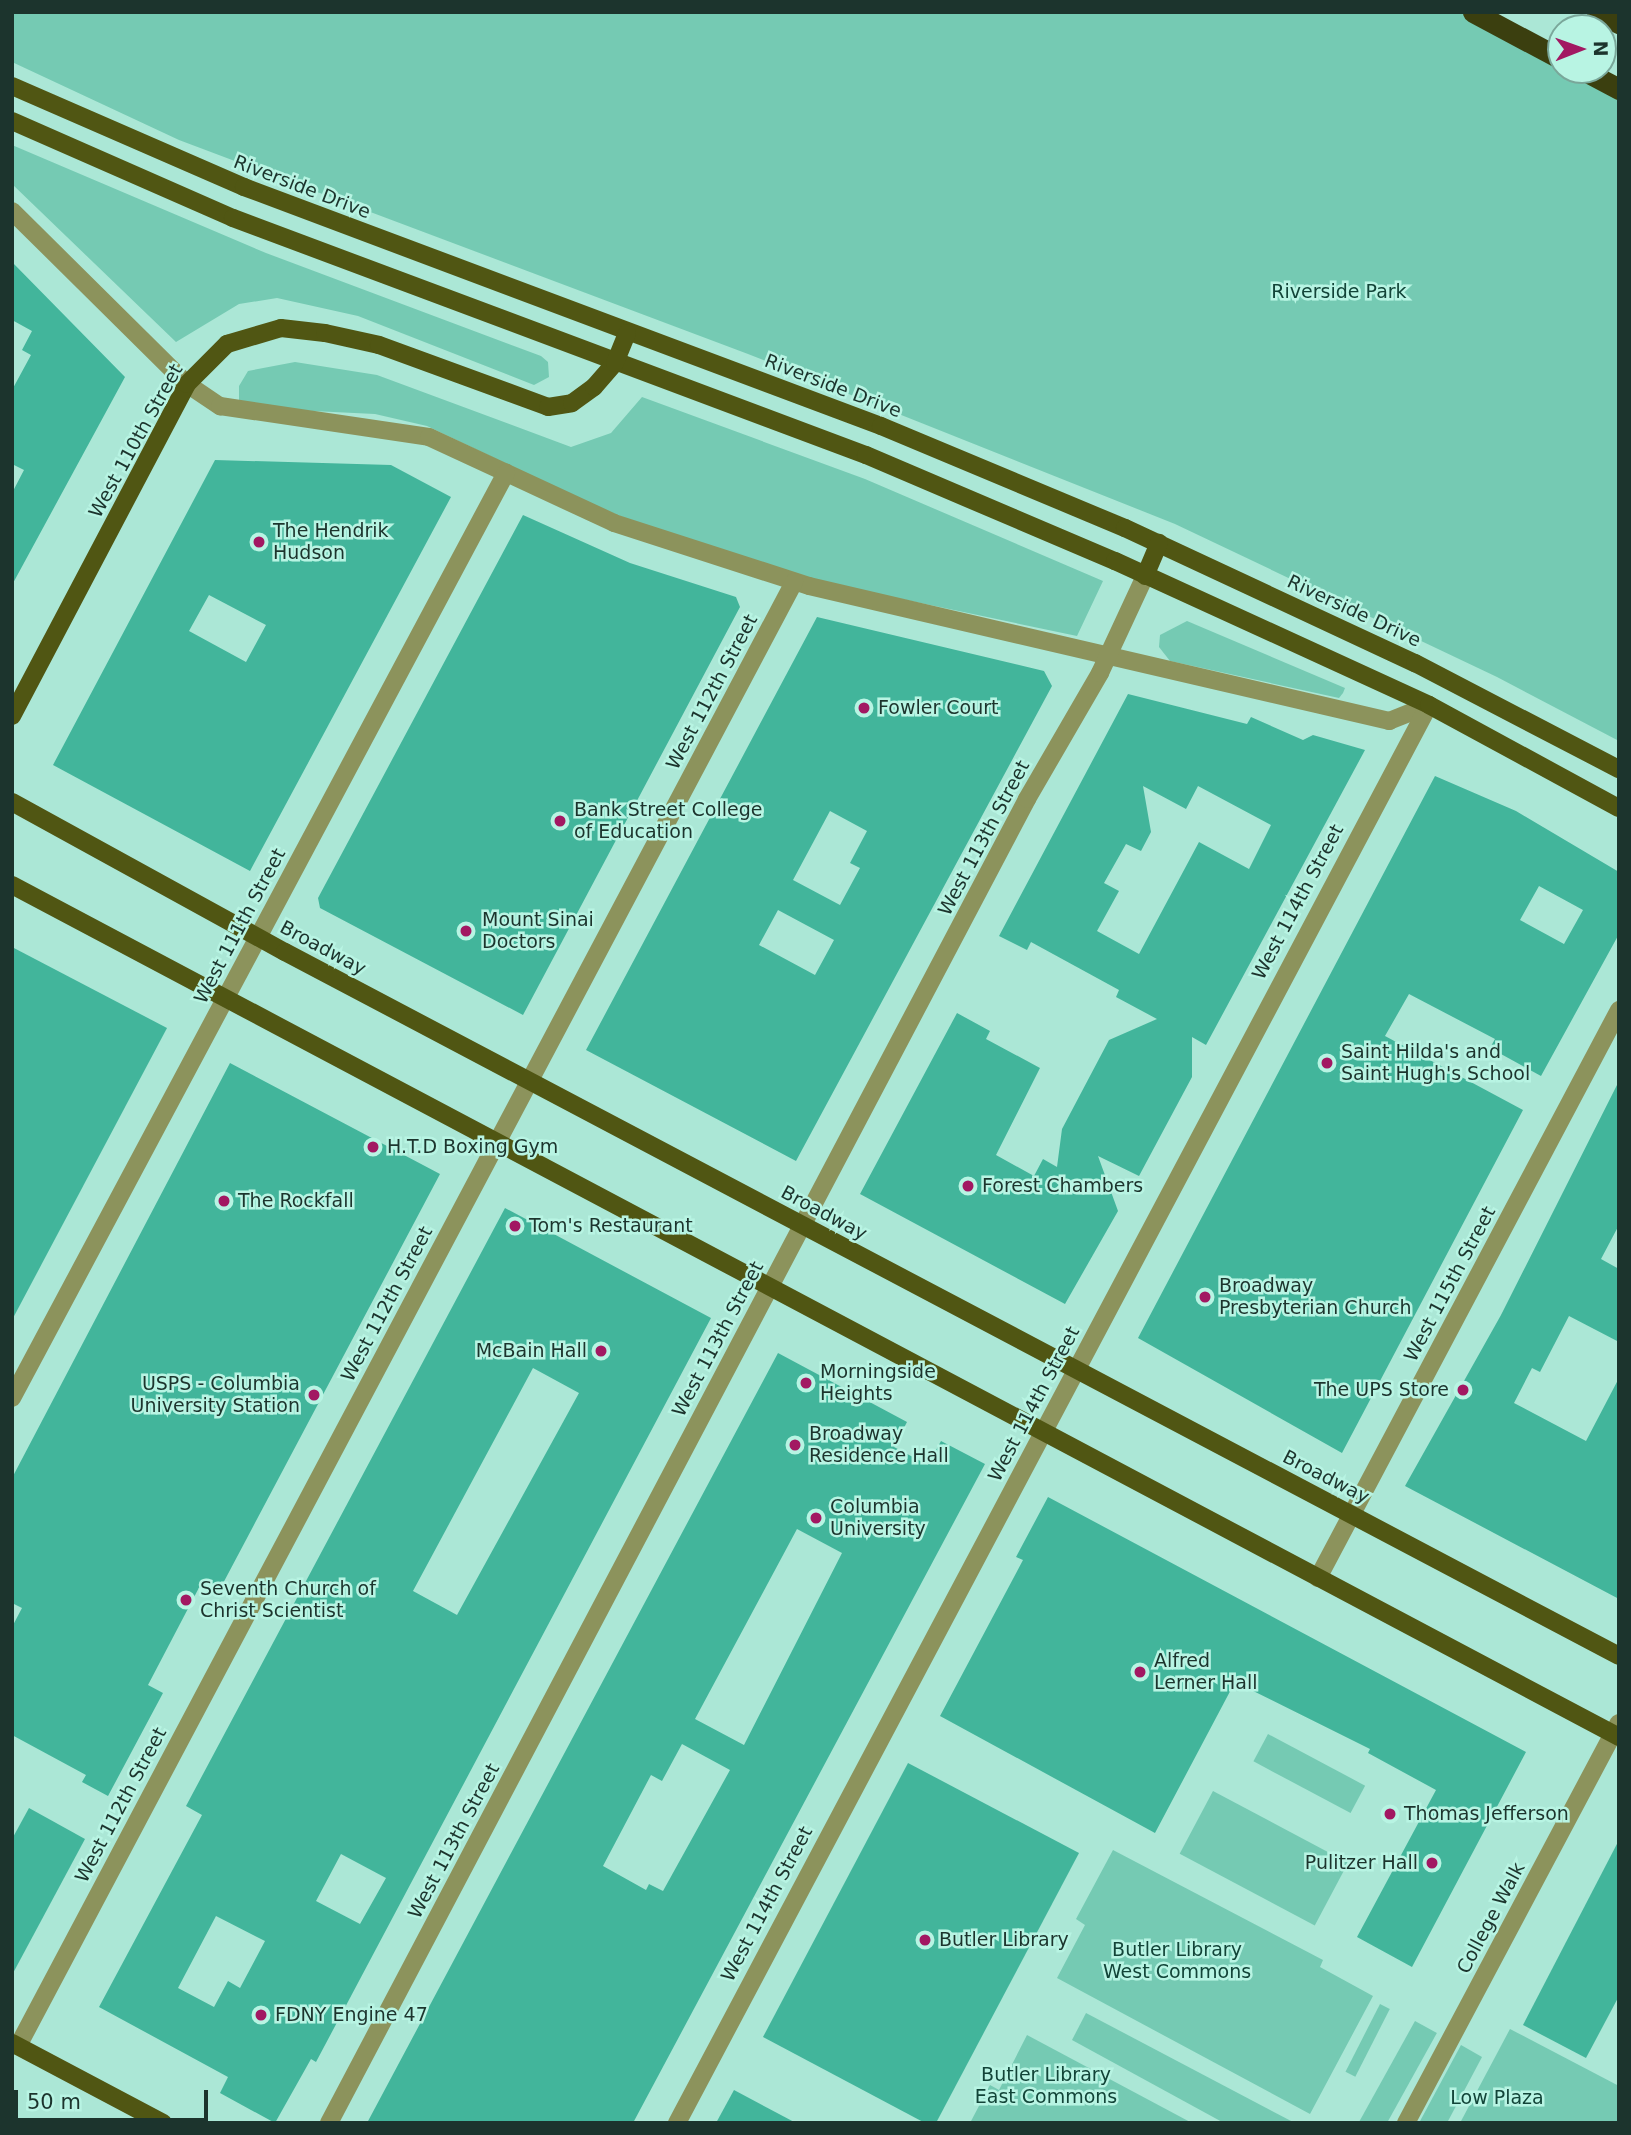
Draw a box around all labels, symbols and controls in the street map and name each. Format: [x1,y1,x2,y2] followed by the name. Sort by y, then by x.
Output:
[1547,14,1617,84] north arrow
[1590,41,1612,57] text: N
[230,150,374,224] street label: Riverside Drive
[1271,281,1407,303] park label: Riverside Park
[761,349,905,423] street label: Riverside Drive
[84,360,188,522] street label: West 110th Street
[273,520,389,564] place label: The Hendrik Hudson
[251,534,267,550] marker: The Hendrik Hudson
[1284,570,1424,652] street label: Riverside Drive
[661,611,763,773] street label: West 112th Street
[878,697,998,719] place label: Fowler Court
[856,700,872,716] marker: Fowler Court
[933,757,1035,919] street label: West 113th Street
[574,799,762,843] place label: Bank Street College of Education
[552,813,568,829] marker: Bank Street College of Education
[1247,821,1349,983] street label: West 114th Street
[189,845,291,1007] street label: West 111th Street
[482,909,594,953] place label: Mount Sinai Doctors
[276,916,370,980] street label: Broadway
[456,921,476,941] marker: Mount Sinai Doctors
[1341,1041,1530,1085] place label: Saint Hilda's and Saint Hugh's School
[1319,1055,1335,1071] marker: Saint Hilda's and Saint Hugh's School
[387,1136,558,1158] place label: H.T.D Boxing Gym
[365,1139,381,1155] marker: H.T.D Boxing Gym
[982,1175,1143,1197] place label: Forest Chambers
[960,1178,976,1194] marker: Forest Chambers
[777,1181,871,1245] street label: Broadway
[238,1190,354,1212] place label: The Rockfall
[216,1193,232,1209] marker: The Rockfall
[1399,1203,1501,1365] street label: West 115th Street
[529,1215,693,1237] place label: Tom's Restaurant
[507,1218,523,1234] marker: Tom's Restaurant
[336,1223,438,1385] street label: West 112th Street
[667,1258,769,1420] street label: West 113th Street
[1219,1275,1412,1319] place label: Broadway Presbyterian Church
[1197,1289,1213,1305] marker: Broadway Presbyterian Church
[983,1323,1085,1485] street label: West 114th Street
[476,1340,587,1362] place label: McBain Hall
[593,1343,609,1359] marker: McBain Hall
[820,1361,936,1405] place label: Morningside Heights
[131,1373,300,1417] place label: USPS - Columbia University Station
[798,1375,814,1391] marker: Morningside Heights
[1314,1379,1449,1401] place label: The UPS Store
[1455,1382,1471,1398] marker: The UPS Store
[306,1387,322,1403] marker: USPS - Columbia University Station
[809,1423,949,1467] place label: Broadway Residence Hall
[787,1437,803,1453] marker: Broadway Residence Hall
[1279,1445,1373,1509] street label: Broadway
[830,1496,926,1540] place label: Columbia University
[808,1510,824,1526] marker: Columbia University
[200,1578,376,1622] place label: Seventh Church of Christ Scientist
[178,1592,194,1608] marker: Seventh Church of Christ Scientist
[1154,1650,1257,1694] place label: Alfred Lerner Hall
[1132,1664,1148,1680] marker: Alfred Lerner Hall
[70,1724,172,1886] street label: West 112th Street
[403,1760,505,1922] street label: West 113th Street
[1404,1803,1569,1825] place label: Thomas Jefferson
[1382,1806,1398,1822] marker: Thomas Jefferson
[716,1823,818,1985] street label: West 114th Street
[1305,1852,1418,1874] place label: Pulitzer Hall
[1424,1855,1440,1871] marker: Pulitzer Hall
[1452,1859,1530,1977] street label: College Walk
[939,1929,1069,1951] place label: Butler Library
[917,1932,933,1948] marker: Butler Library
[1103,1939,1251,1983] park label: Butler Library West Commons
[275,2004,428,2026] place label: FDNY Engine 47
[253,2007,269,2023] marker: FDNY Engine 47
[975,2064,1117,2108] park label: Butler Library East Commons
[18,2076,212,2120] scale bar
[1450,2087,1544,2109] park label: Low Plaza
[27,2090,81,2114] text: 50 m

